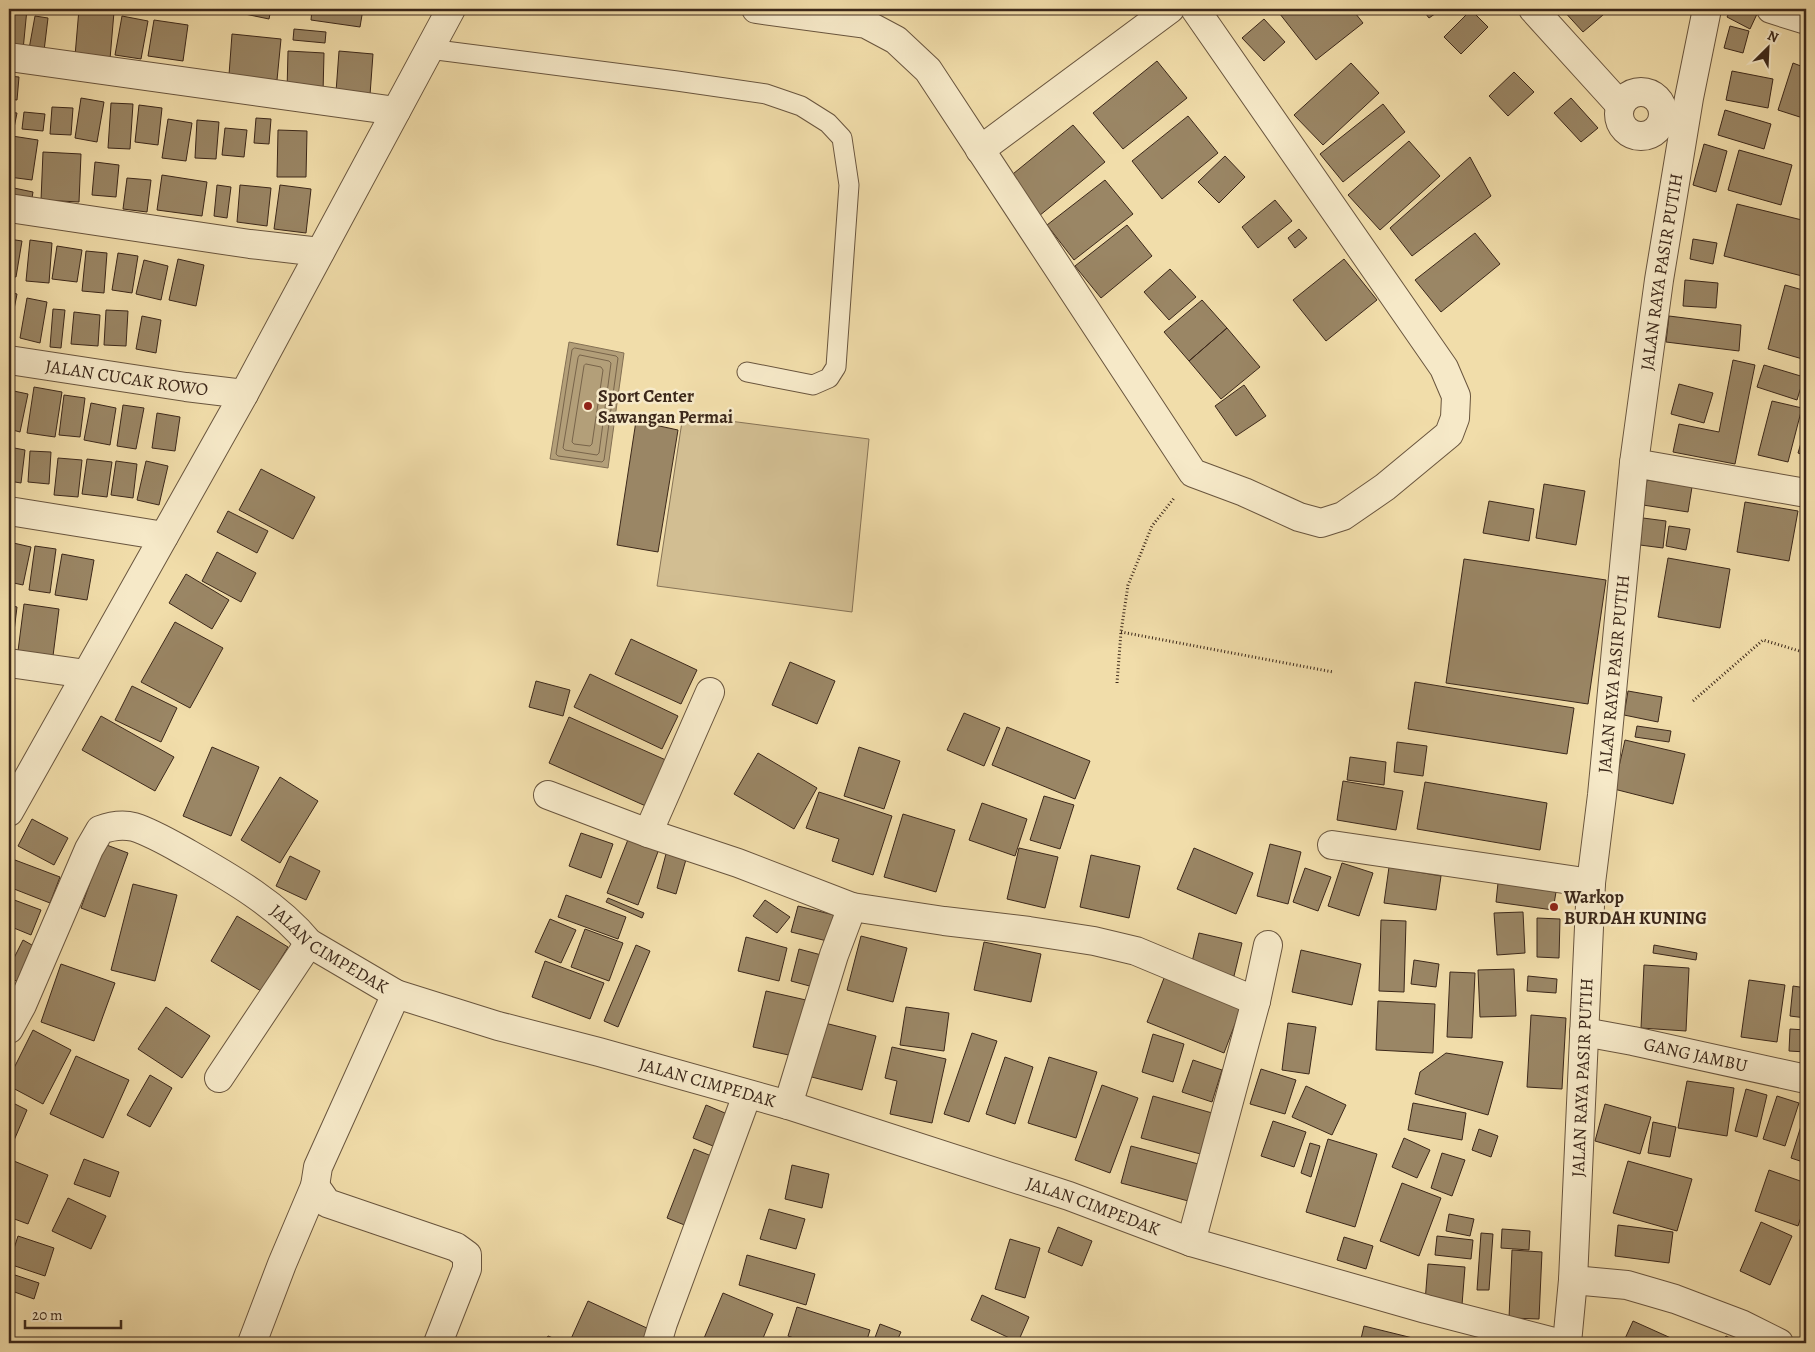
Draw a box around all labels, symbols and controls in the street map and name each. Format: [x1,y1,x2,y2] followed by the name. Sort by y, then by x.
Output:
[1742,22,1792,72] north arrow
[1765,26,1782,47] text: N
[1635,171,1688,372] street label: JALAN RAYA PASIR PUTIH
[43,354,210,402] street label: JALAN CUCAK ROWO
[598,384,733,429] place label: Sport Center Sawangan Permai
[582,400,594,412] marker: Sport Center Sawangan Permai
[1592,574,1635,774] street label: JALAN RAYA PASIR PUTIH
[1563,885,1707,930] place label: Warkop BURDAH KUNING
[265,898,393,999] street label: JALAN CIMPEDAK
[1548,901,1560,913] marker: Warkop BURDAH KUNING
[1566,977,1599,1178] street label: JALAN RAYA PASIR PUTIH
[1642,1032,1750,1078] street label: GANG JAMBU
[636,1052,779,1113] street label: JALAN CIMPEDAK
[1023,1171,1164,1241] street label: JALAN CIMPEDAK
[25,1297,121,1329] scale bar
[32,1305,63,1325] text: 20 m

